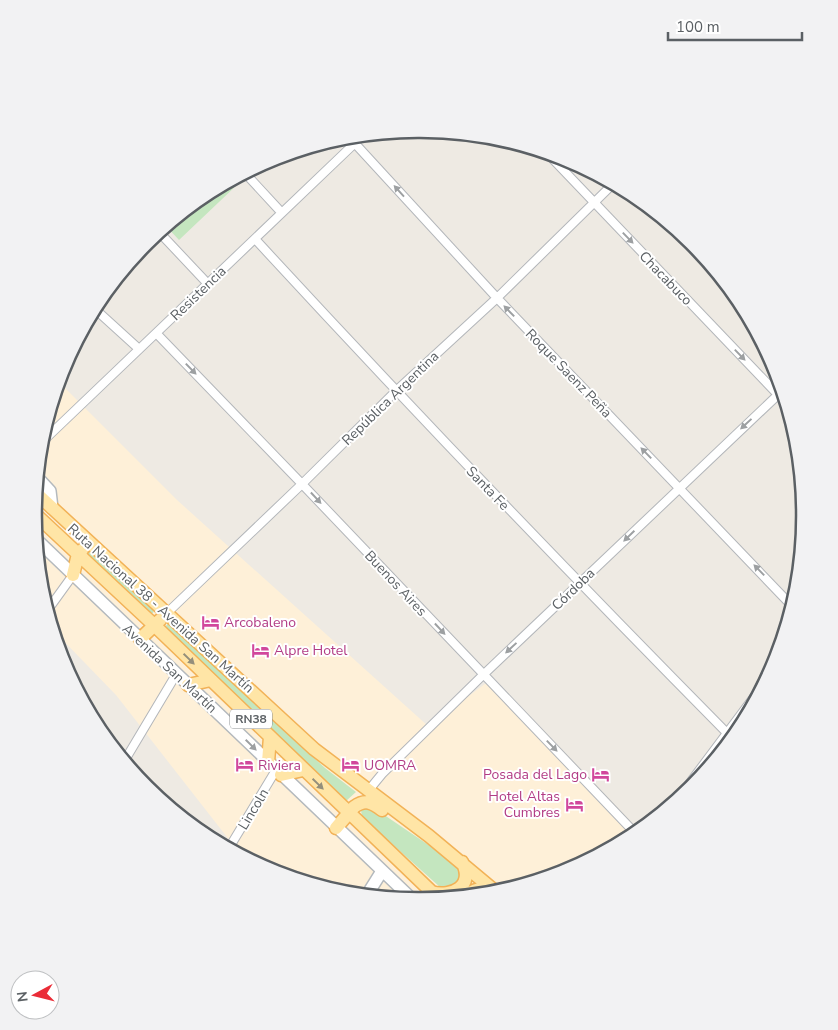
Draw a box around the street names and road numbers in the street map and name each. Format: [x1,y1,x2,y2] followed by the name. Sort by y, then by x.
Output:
[635,247,697,310] street label: Chacabuco
[166,262,230,325] street label: Resistencia
[521,325,616,422] street label: Roque Saenz Peña
[338,347,443,450] street label: República Argentina
[462,462,513,515] street label: Santa Fe
[64,520,258,696] street label: Ruta Nacional 38 - Avenida San Martín
[360,546,431,621] street label: Buenos Aires
[548,564,599,615] street label: Córdoba
[119,620,221,716] street label: Avenida San Martín
[230,710,272,729] road number: RN38
[234,785,273,833] street label: Lincoln

